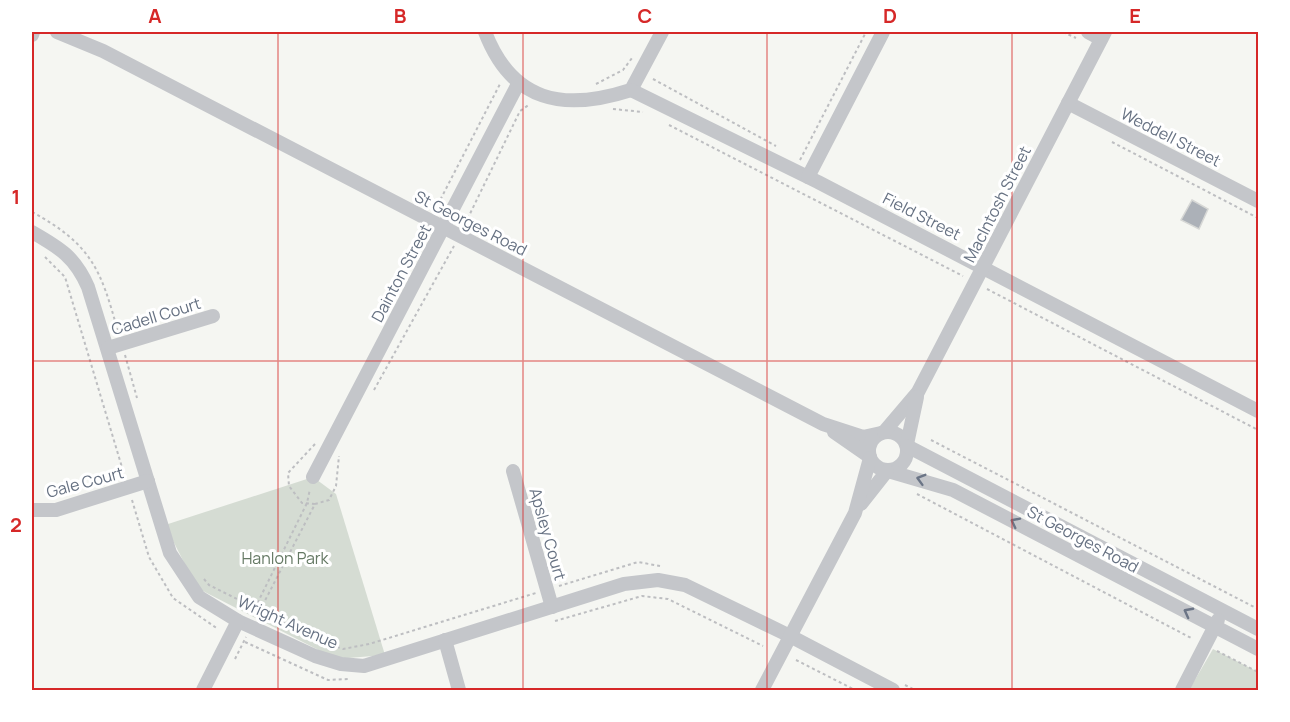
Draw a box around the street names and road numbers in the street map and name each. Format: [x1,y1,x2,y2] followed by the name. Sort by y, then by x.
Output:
[1117,102,1225,172] street label: Weddell Street
[958,142,1036,266] street label: MacIntosh Street
[411,185,531,261] street label: St Georges Road
[879,187,965,245] street label: Field Street
[366,220,436,326] street label: Dainton Street
[109,292,203,340] street label: Cadell Court
[44,461,126,503] street label: Gale Court
[524,485,572,583] street label: Apsley Court
[1023,500,1143,578] street label: St Georges Road
[234,590,342,654] street label: Wright Avenue

